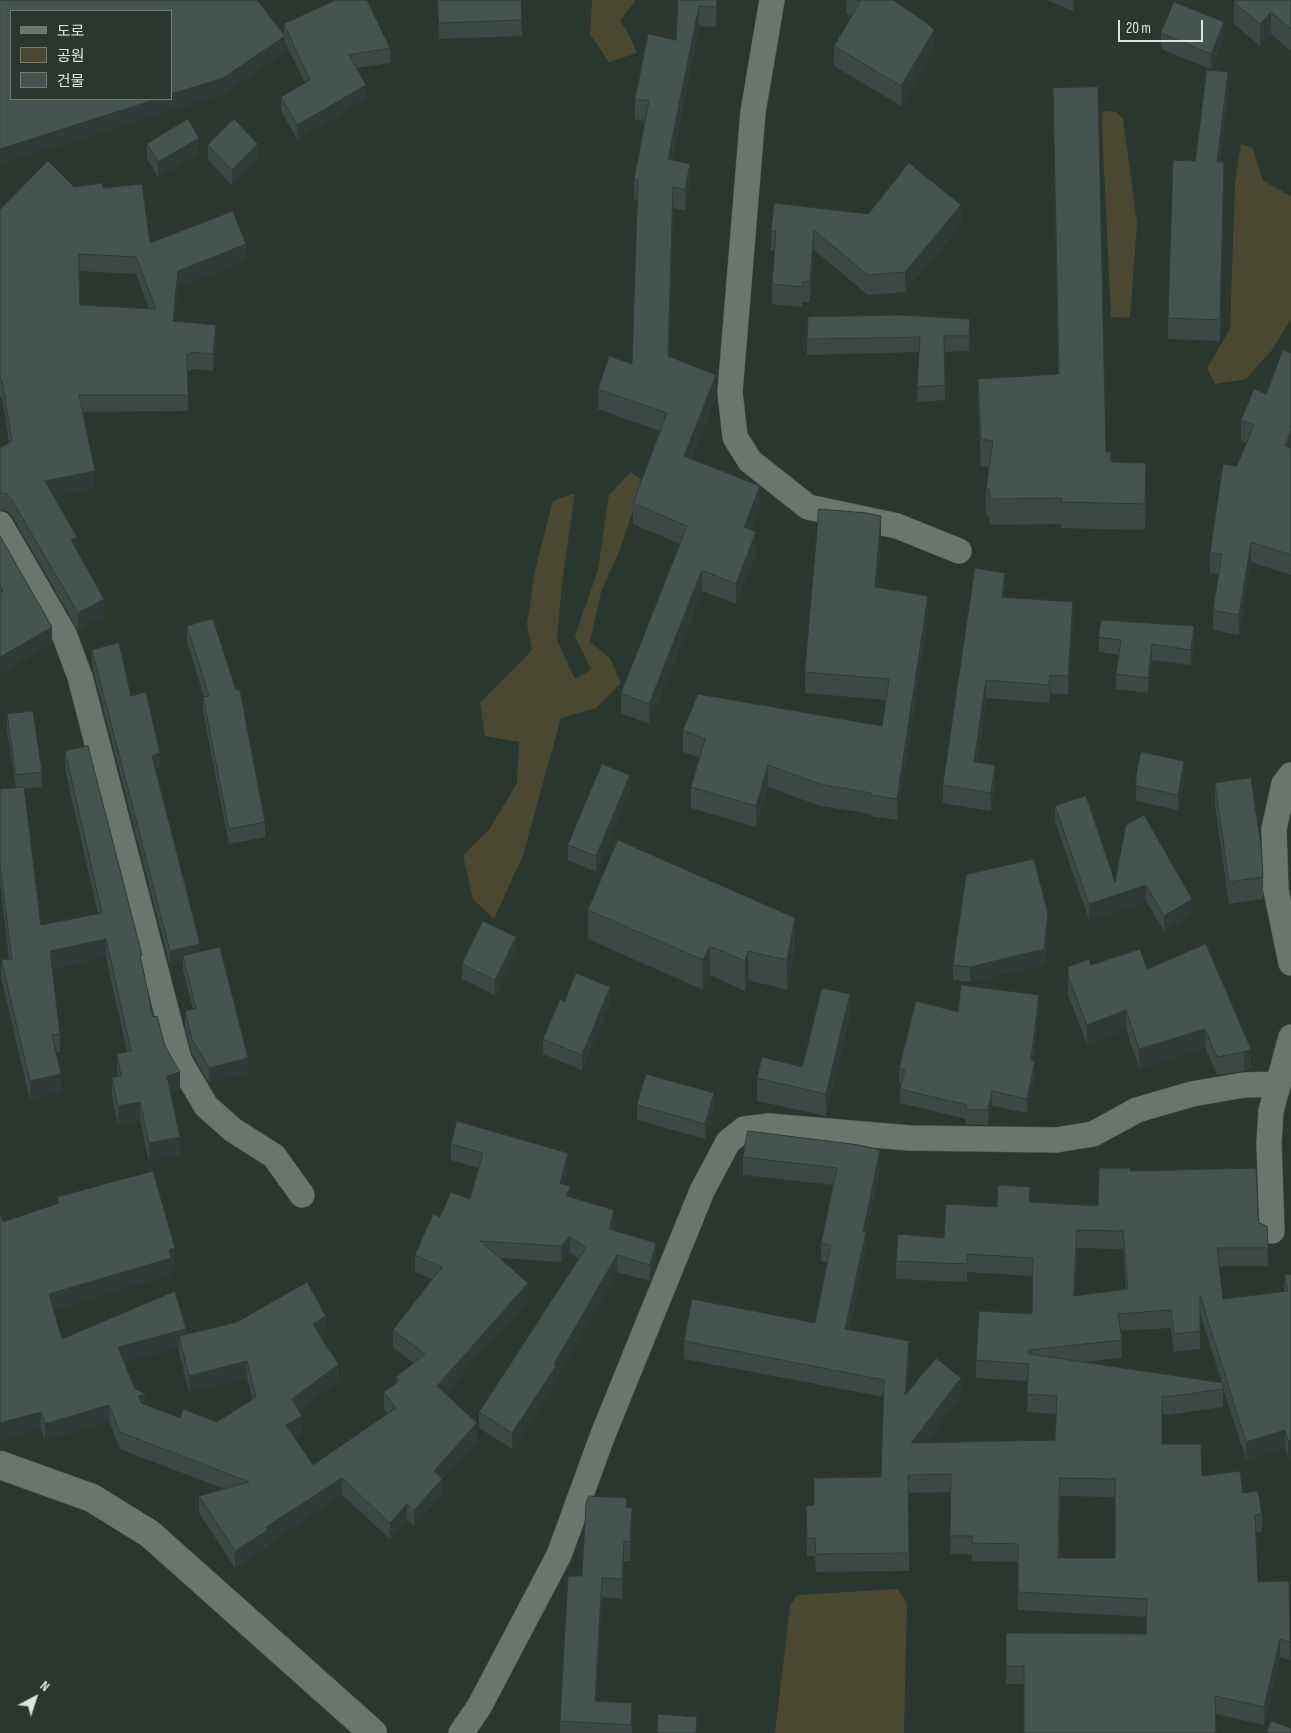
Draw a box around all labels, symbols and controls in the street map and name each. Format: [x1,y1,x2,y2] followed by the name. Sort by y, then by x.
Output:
[10,10,172,100] legend
[1121,10,1206,42] scale bar
[1126,19,1151,38] text: 20 m
[57,22,85,41] text: 도로
[57,47,85,66] text: 공원
[57,72,85,91] text: 건물
[10,1673,60,1723] north arrow
[37,1677,53,1695] text: N

